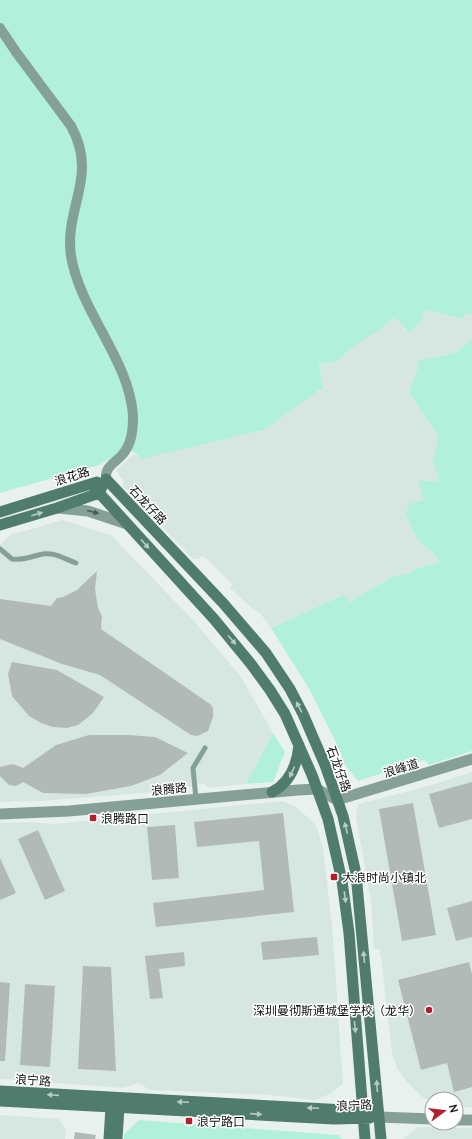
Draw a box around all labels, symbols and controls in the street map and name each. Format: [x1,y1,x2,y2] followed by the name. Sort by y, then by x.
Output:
[52,462,92,490] street label: 浪花路
[125,482,171,528] street label: 石龙仔路
[87,509,99,515] one-way arrow
[32,511,44,517] one-way arrow
[141,539,150,549] one-way arrow
[228,635,237,646] one-way arrow
[296,701,303,713] one-way arrow
[323,744,355,794] street label: 石龙仔路
[381,755,421,781] street label: 浪峰道
[289,767,295,778] one-way arrow
[150,779,188,799] street label: 浪腾路
[101,810,149,827] place label: 浪腾路口
[88,813,98,823] marker: 浪腾路口
[343,822,349,834] one-way arrow
[342,869,426,886] place label: 大浪时尚小镇北
[329,872,339,882] marker: 大浪时尚小镇北
[341,891,348,903] one-way arrow
[361,951,368,963] one-way arrow
[253,1002,421,1019] place label: 深圳曼彻斯通城堡学校（龙华）
[424,1005,434,1015] marker: 深圳曼彻斯通城堡学校（龙华）
[352,1021,358,1033] one-way arrow
[14,1070,52,1090] street label: 浪宁路
[373,1080,380,1092] one-way arrow
[47,1091,59,1098] one-way arrow
[424,1091,464,1131] north arrow
[336,1096,372,1114] street label: 浪宁路
[177,1098,189,1105] one-way arrow
[446,1103,462,1114] text: N
[307,1105,319,1112] one-way arrow
[250,1110,262,1117] one-way arrow
[197,1113,245,1130] place label: 浪宁路口
[184,1116,194,1126] marker: 浪宁路口

